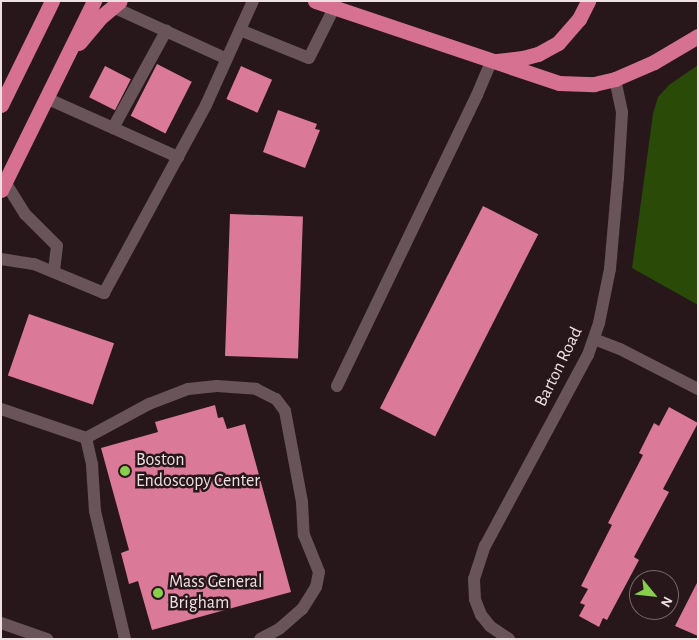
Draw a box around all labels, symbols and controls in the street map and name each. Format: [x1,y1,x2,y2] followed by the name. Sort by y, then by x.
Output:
[530,324,588,410] street label: Barton Road
[136,450,260,492] place label: Boston Endoscopy Center
[118,464,132,478] marker: Boston Endoscopy Center
[629,570,679,620] north arrow
[169,572,262,614] place label: Mass General Brigham
[151,586,165,600] marker: Mass General Brigham
[658,594,675,609] text: N

